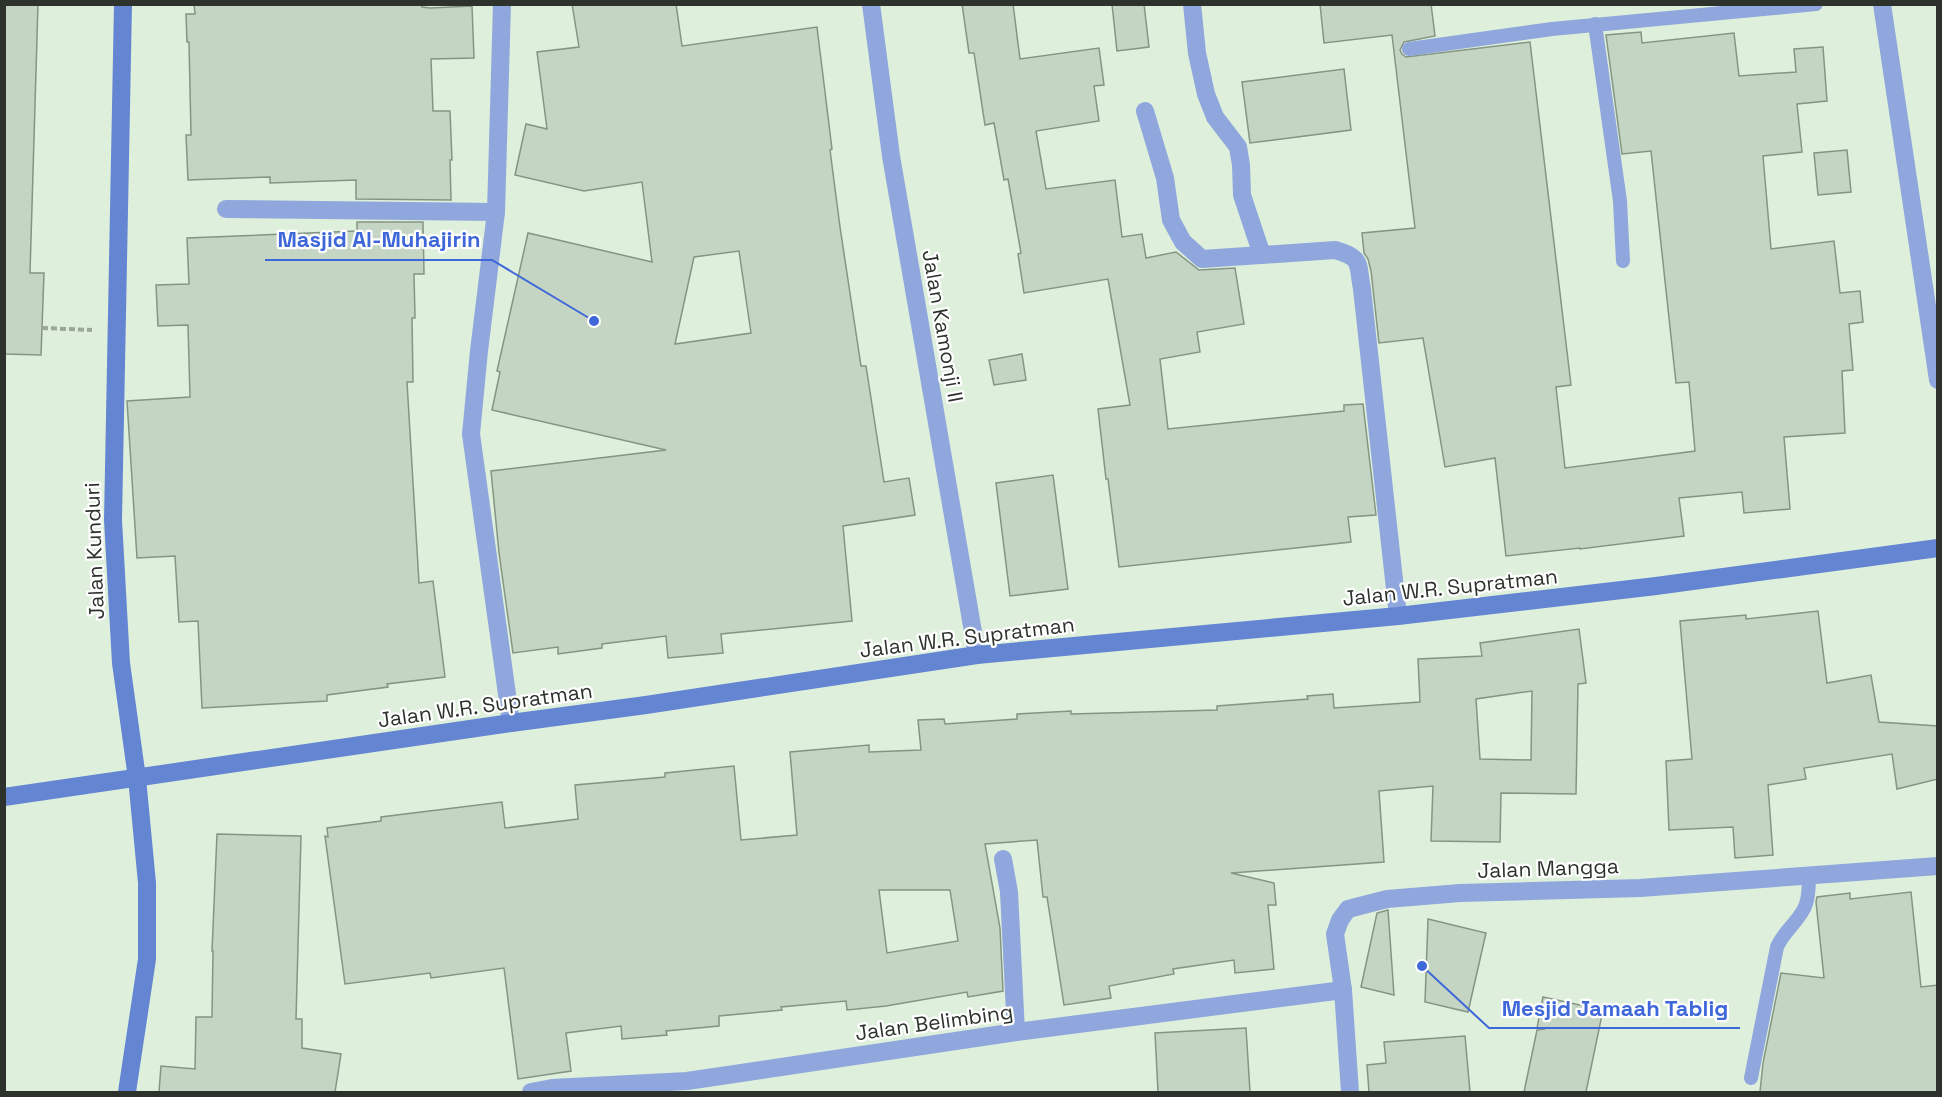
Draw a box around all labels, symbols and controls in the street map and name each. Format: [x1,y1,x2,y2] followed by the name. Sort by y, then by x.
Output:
[265,220,492,260] callout: Masjid Al-Muhajirin
[277,225,481,253] text: Masjid Al-Muhajirin
[916,248,970,404] street label: Jalan Kamonji II
[78,482,110,620] street label: Jalan Kunduri
[1341,562,1559,612] street label: Jalan W.R. Supratman
[858,610,1076,664] street label: Jalan W.R. Supratman
[376,677,594,733] street label: Jalan W.R. Supratman
[1477,852,1619,884] street label: Jalan Mangga
[1489,988,1740,1028] callout: Mesjid Jamaah Tablig
[1502,994,1728,1022] text: Mesjid Jamaah Tablig
[853,998,1015,1046] street label: Jalan Belimbing

